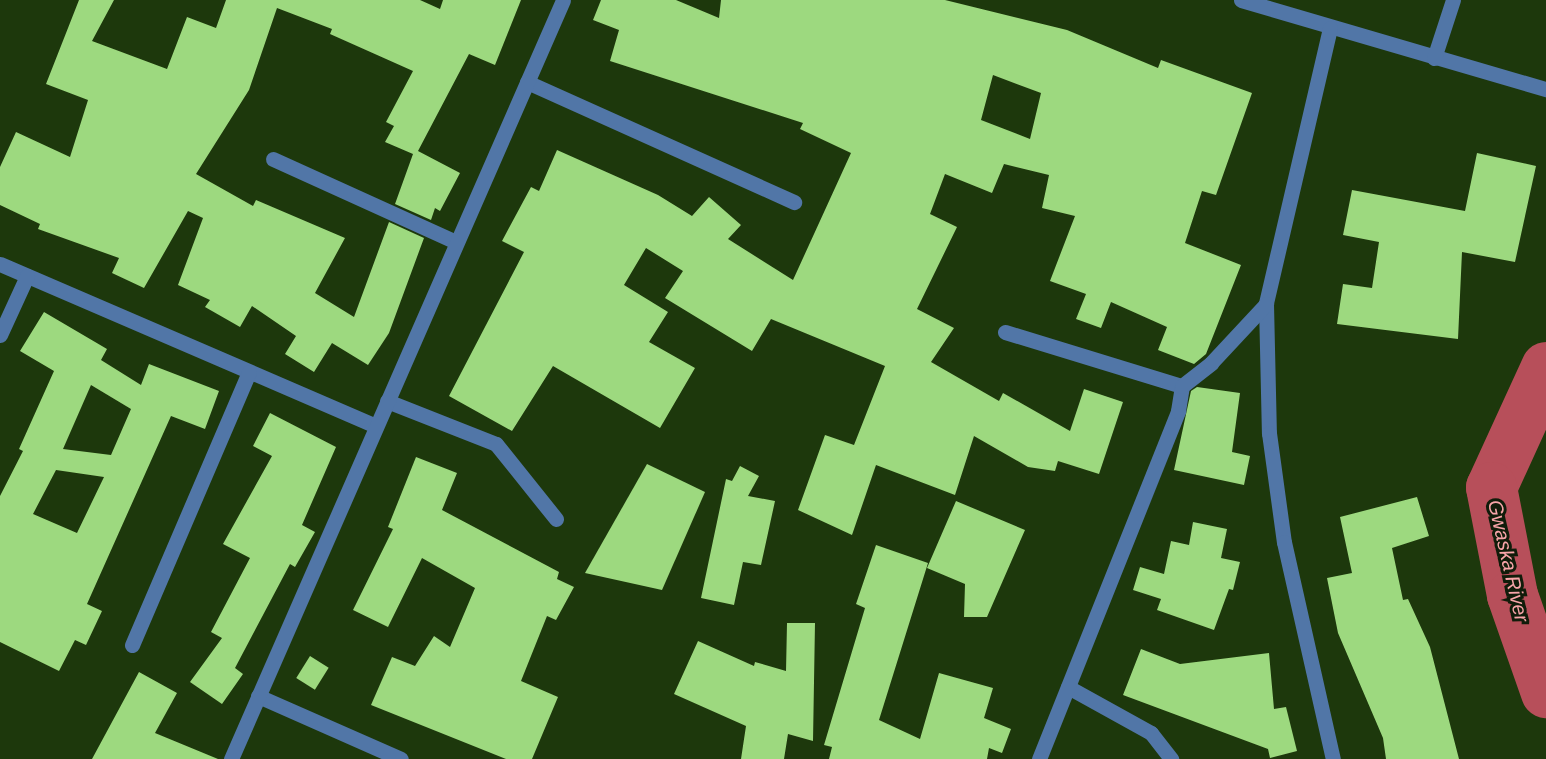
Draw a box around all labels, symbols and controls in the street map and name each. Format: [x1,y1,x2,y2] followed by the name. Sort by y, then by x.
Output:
[1482,498,1534,624] water label: Gwaska River

